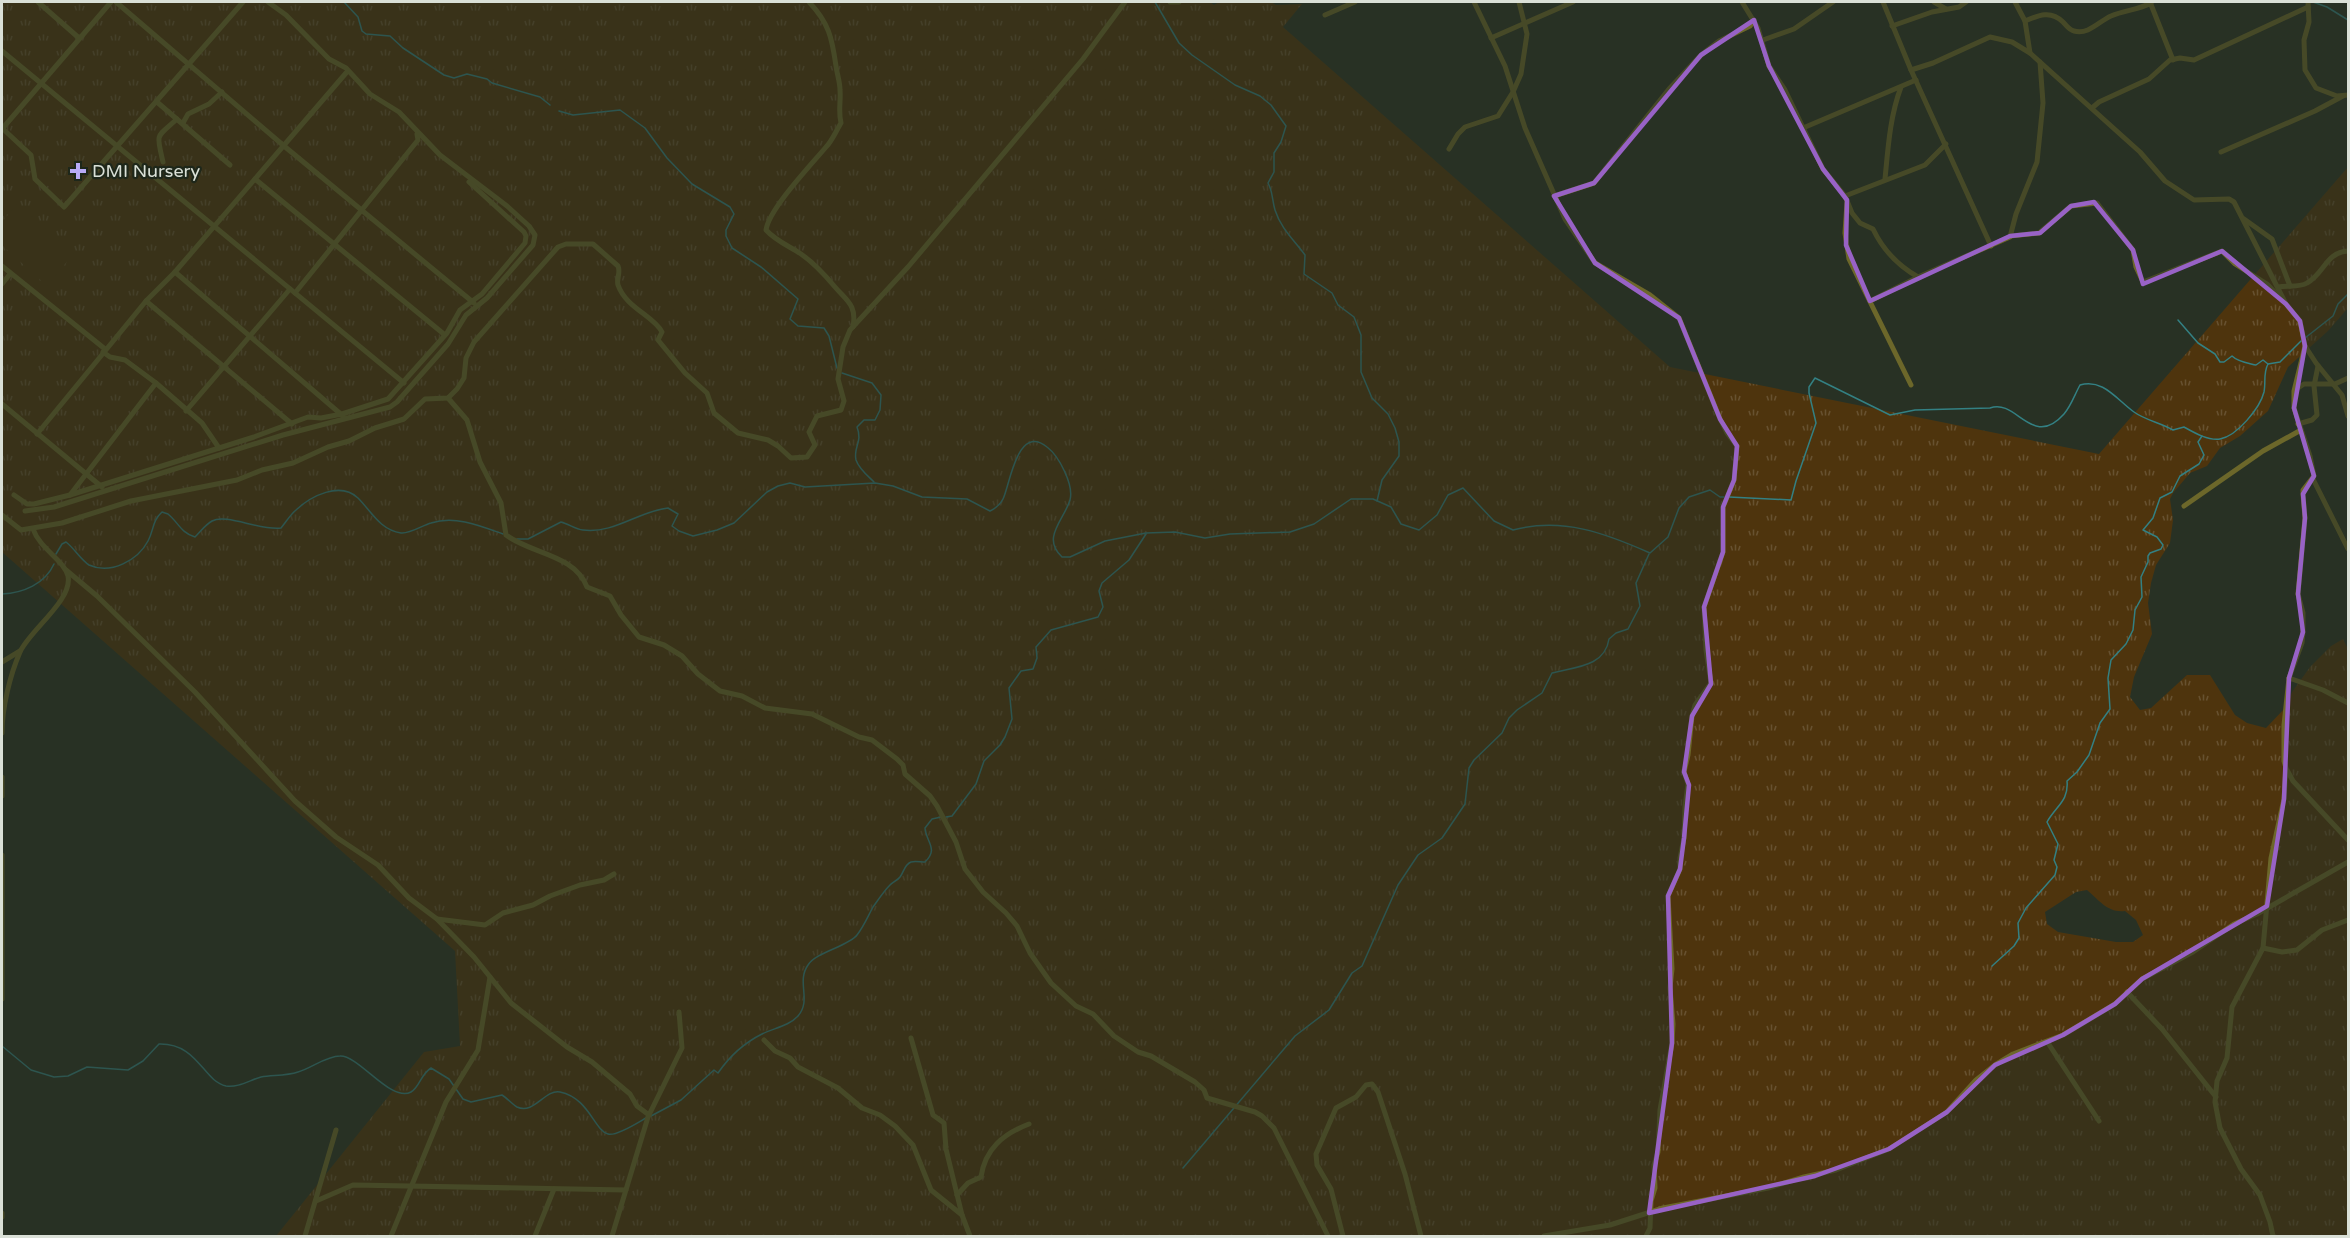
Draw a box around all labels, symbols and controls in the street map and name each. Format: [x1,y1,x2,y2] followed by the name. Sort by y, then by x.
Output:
[92,160,201,182] place label: DMI Nursery
[69,162,87,180] marker: DMI Nursery

